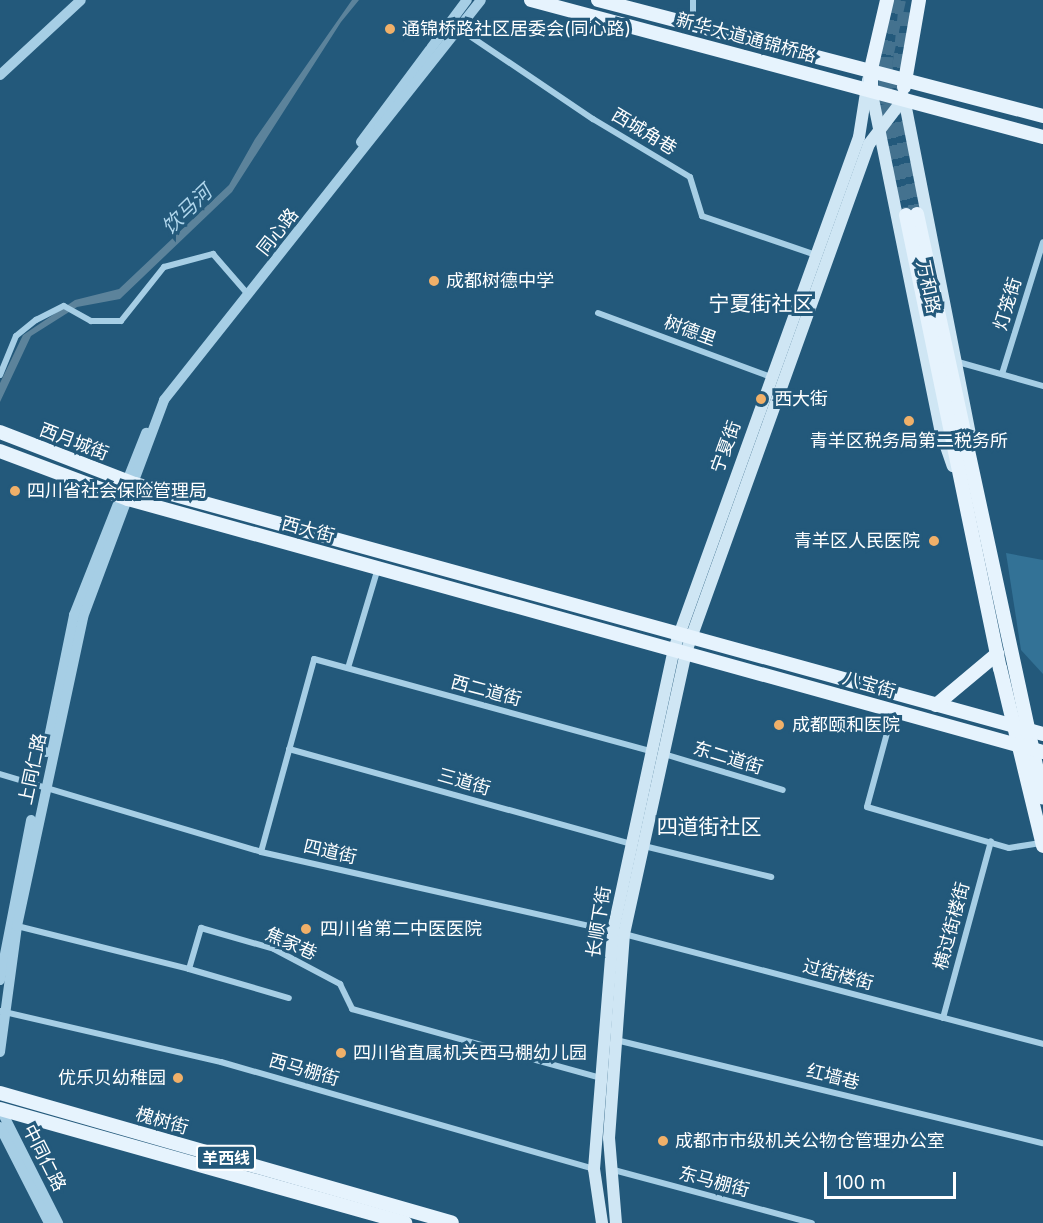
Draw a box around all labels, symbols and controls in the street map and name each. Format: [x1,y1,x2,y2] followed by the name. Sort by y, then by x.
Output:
[674,9,818,67] street label: 新华大道通锦桥路
[402,18,631,40] place label: 通锦桥路社区居委会(同心路)
[383,22,397,36] marker: 通锦桥路社区居委会(同心路)
[608,104,680,160] street label: 西城角巷
[157,181,217,239] water label: 饮马河
[253,204,303,260] street label: 同心路
[912,258,944,316] street label: 万和路
[446,270,554,292] place label: 成都树德中学
[427,274,441,288] marker: 成都树德中学
[990,275,1026,333] street label: 灯笼街
[709,291,813,317] district label: 宁夏街社区
[661,312,719,350] street label: 树德里
[774,388,828,410] place label: 西大街
[752,390,770,408] marker: 西大街
[902,414,916,428] marker: 青羊区税务局第二税务所
[707,418,745,476] street label: 宁夏街
[37,419,111,465] street label: 西月城街
[810,430,1008,452] place label: 青羊区税务局第二税务所
[27,480,207,502] place label: 四川省社会保险管理局
[8,484,22,498] marker: 四川省社会保险管理局
[279,513,337,547] street label: 西大街
[794,530,920,552] place label: 青羊区人民医院
[925,532,943,550] marker: 青羊区人民医院
[840,667,898,703] street label: 八宝街
[448,671,524,711] street label: 西二道街
[792,714,900,736] place label: 成都颐和医院
[770,716,788,734] marker: 成都颐和医院
[15,732,51,806] street label: 上同仁路
[690,737,766,779] street label: 东二道街
[435,764,493,800] street label: 三道街
[657,814,761,840] district label: 四道街社区
[301,835,359,869] street label: 四道街
[930,880,974,972] street label: 横过街楼街
[583,885,615,959] street label: 长顺下街
[320,918,482,940] place label: 四川省第二中医医院
[297,920,315,938] marker: 四川省第二中医医院
[262,923,320,965] street label: 焦家巷
[800,955,876,995] street label: 过街楼街
[353,1042,587,1064] place label: 四川省直属机关西马棚幼儿园
[334,1046,348,1060] marker: 四川省直属机关西马棚幼儿园
[266,1050,342,1090] street label: 西马棚街
[804,1060,862,1094] street label: 红墙巷
[58,1067,166,1089] place label: 优乐贝幼稚园
[171,1071,185,1085] marker: 优乐贝幼稚园
[133,1103,191,1139] street label: 槐树街
[18,1121,70,1195] street label: 中同仁路
[675,1130,945,1152] place label: 成都市市级机关公物仓管理办公室
[656,1134,670,1148] marker: 成都市市级机关公物仓管理办公室
[196,1145,256,1171] road number: 羊西线
[827,1160,959,1198] scale bar
[676,1162,752,1202] street label: 东马棚街
[835,1172,886,1193] text: 100 m

